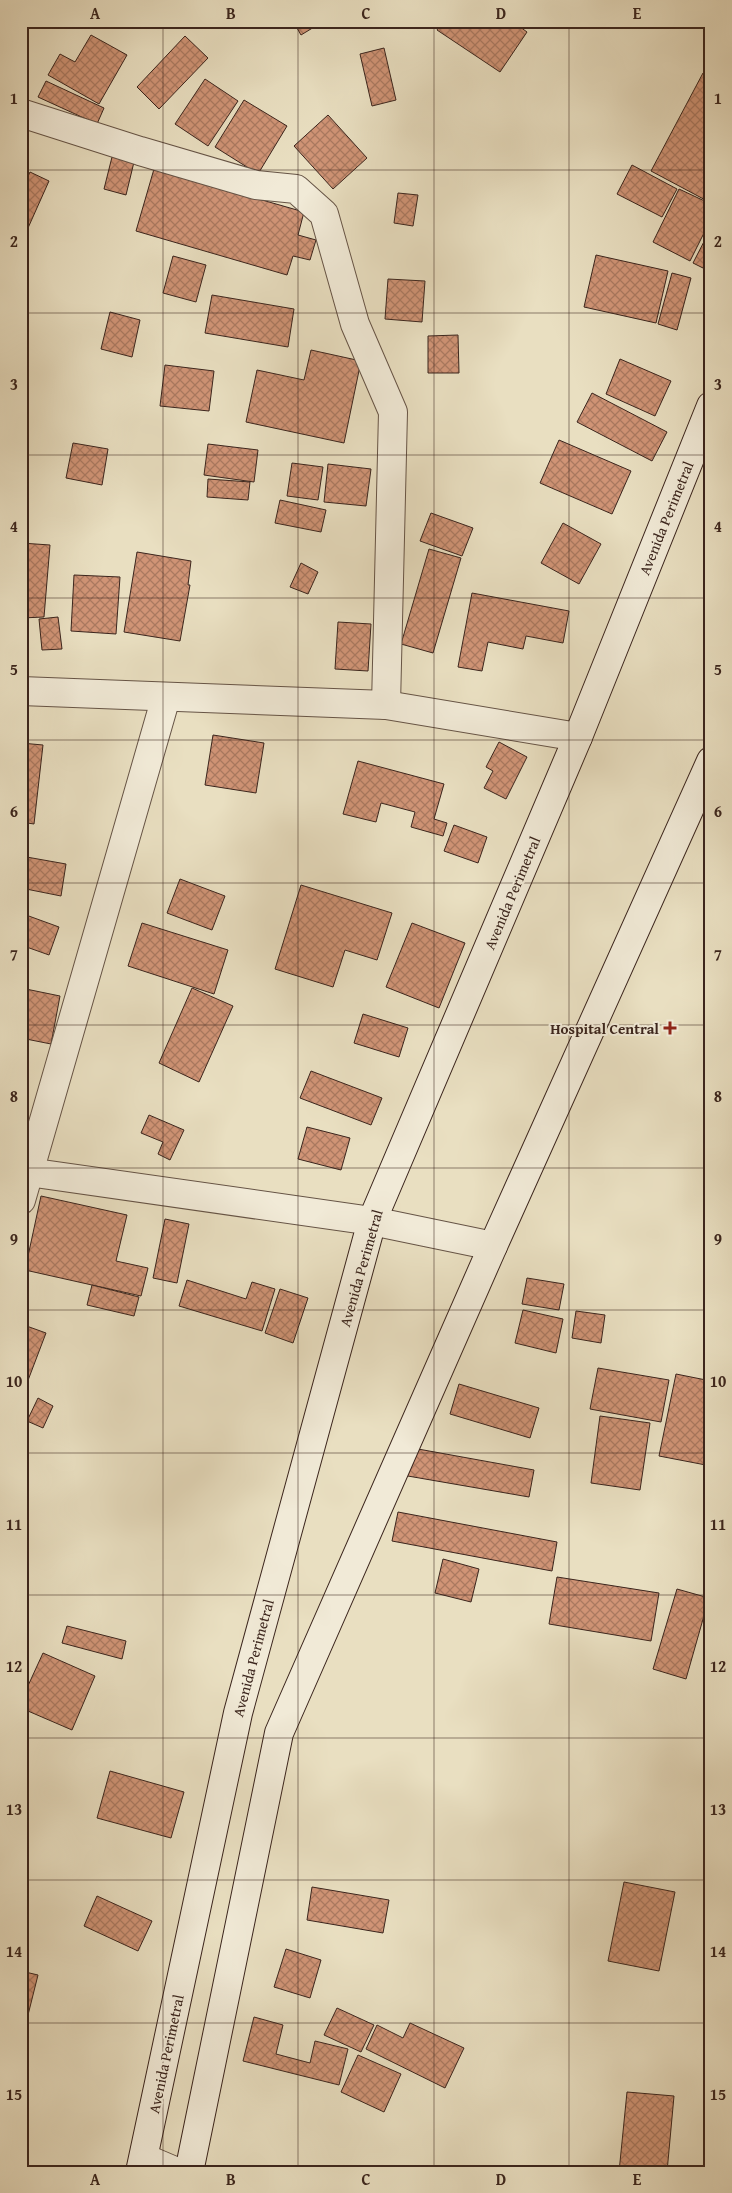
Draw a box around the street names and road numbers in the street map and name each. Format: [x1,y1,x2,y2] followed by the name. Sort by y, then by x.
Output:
[634,458,698,578] street label: Avenida Perimetral
[479,833,545,953] street label: Avenida Perimetral
[334,1207,388,1329] street label: Avenida Perimetral
[227,1597,279,1719] street label: Avenida Perimetral
[143,1993,189,2115] street label: Avenida Perimetral

